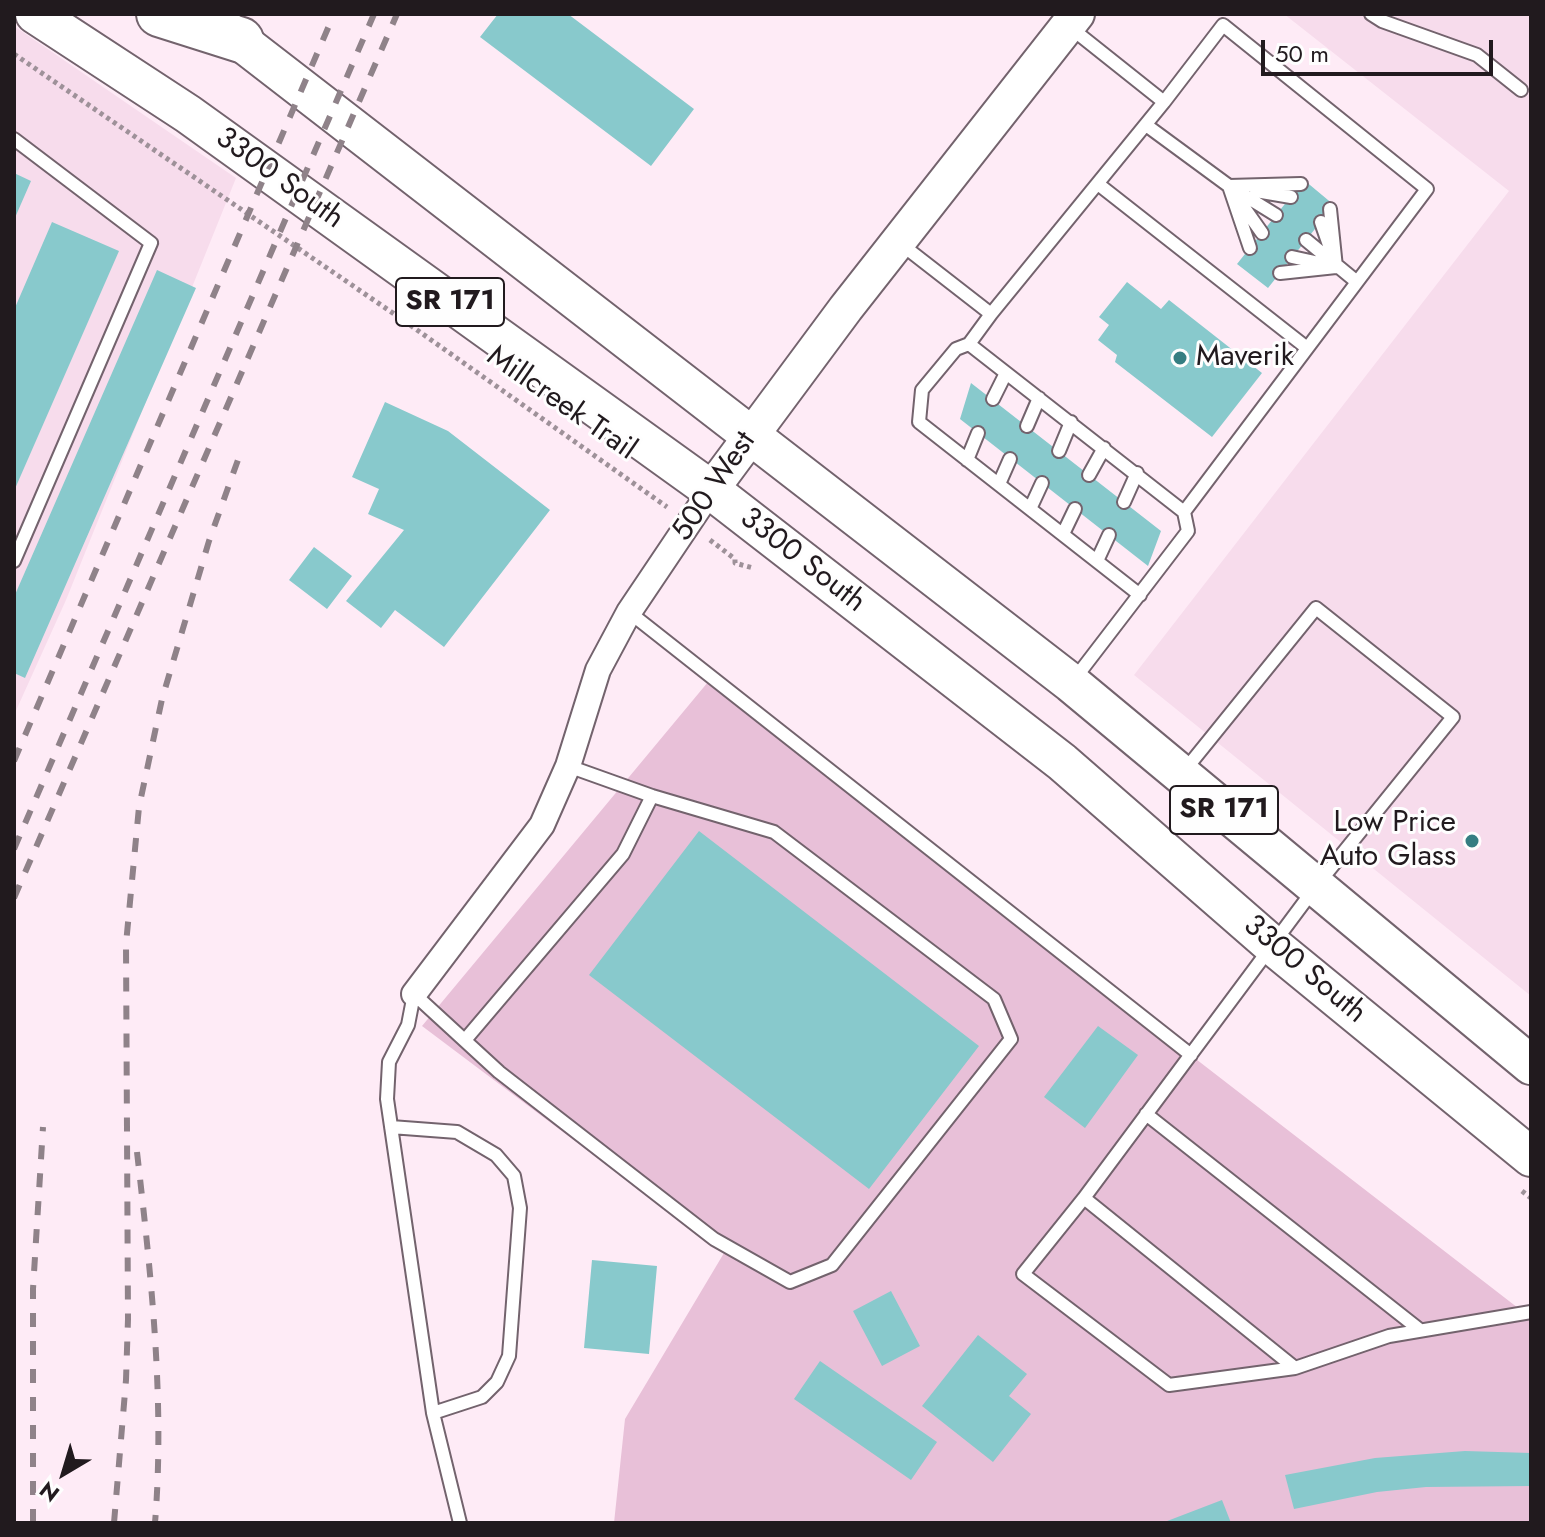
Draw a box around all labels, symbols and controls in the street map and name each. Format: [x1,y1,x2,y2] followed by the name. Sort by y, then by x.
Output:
[1265,24,1497,74] scale bar
[1275,36,1329,71] text: 50 m
[208,121,350,237] street label: 3300 South
[396,278,504,326] road number: SR 171
[479,339,643,469] street label: Millcreek Trail
[1196,340,1294,376] place label: Maverik
[1171,349,1189,367] marker: Maverik
[665,426,765,548] street label: 500 West
[732,501,872,621] street label: 3300 South
[1170,786,1278,834] road number: SR 171
[1320,806,1456,876] place label: Low Price Auto Glass
[1463,832,1481,850] marker: Low Price Auto Glass
[1235,908,1373,1032] street label: 3300 South
[24,1433,104,1513] north arrow
[32,1474,66,1510] text: N

